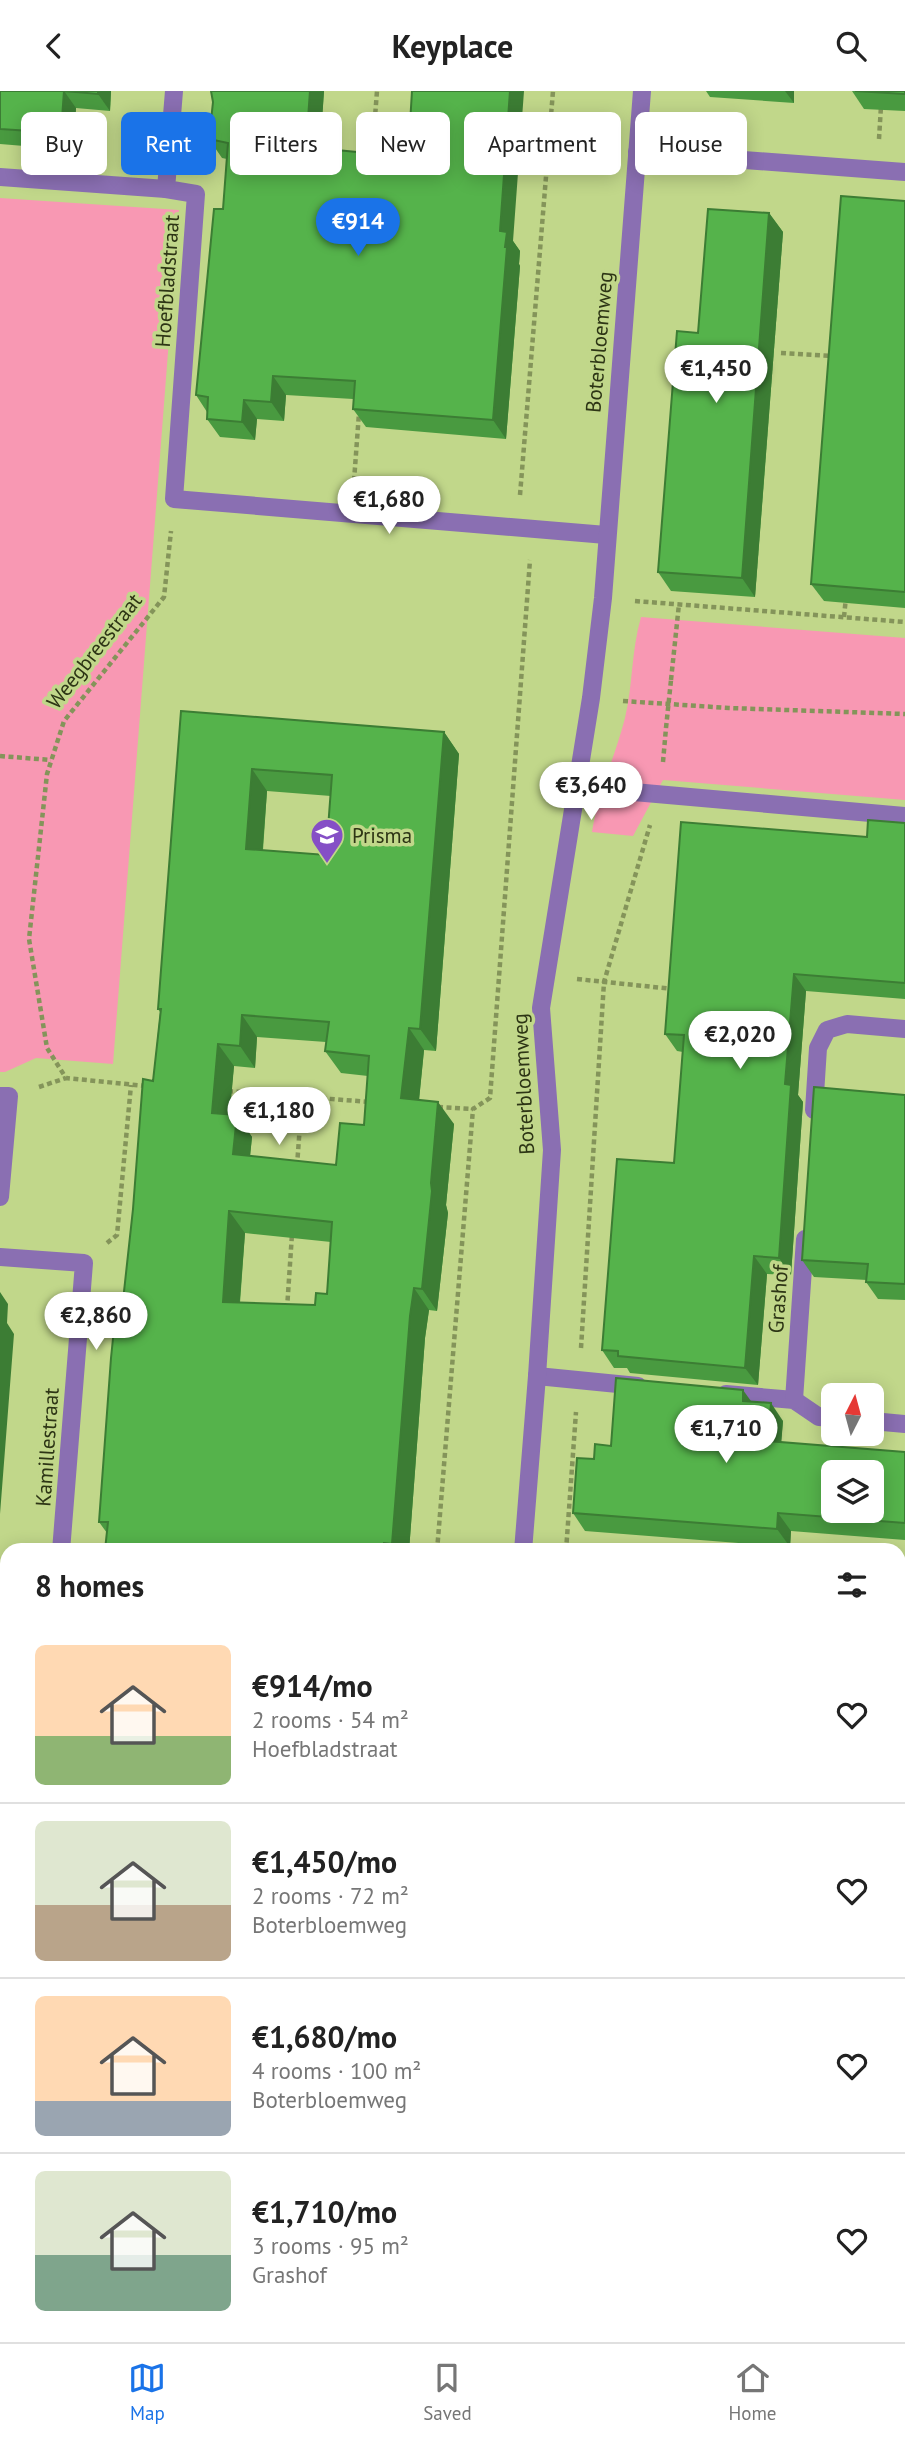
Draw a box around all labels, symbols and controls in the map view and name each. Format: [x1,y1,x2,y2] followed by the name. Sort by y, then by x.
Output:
[392,25,513,67] text: Keyplace
[35,27,73,65] icon: back
[832,27,870,65] icon: search
[21,112,107,175] chip: Buy
[121,112,216,175] chip: Rent
[230,112,342,175] chip: Filters
[356,112,450,175] chip: New
[464,112,621,175] chip: Apartment
[635,112,747,175] chip: House
[317,199,399,258] pin: €914
[332,206,384,235] text: €914
[149,214,185,348] street label: Hoefbladstraat
[579,270,619,414] street label: Boterbloemweg
[659,345,773,405] pin: €1,450
[680,353,752,382] text: €1,450
[332,477,446,536] pin: €1,680
[353,484,425,513] text: €1,680
[40,588,148,714] street label: Weegbreestraat
[534,763,648,822] pin: €3,640
[555,770,627,799] text: €3,640
[308,816,346,865] school or university icon: Prisma
[352,822,412,849] place label: Prisma
[683,1011,797,1071] pin: €2,020
[506,1013,540,1155] street label: Boterbloemweg
[704,1019,776,1048] text: €2,020
[222,1087,336,1147] pin: €1,180
[243,1095,315,1124] text: €1,180
[762,1263,794,1334] street label: Grashof
[39,1293,153,1352] pin: €2,860
[60,1300,132,1329] text: €2,860
[821,1383,884,1445] north arrow
[821,1383,884,1523] map controls
[29,1387,65,1507] street label: Kamillestraat
[669,1405,783,1465] pin: €1,710
[690,1413,762,1442] text: €1,710
[821,1460,884,1523] button: layers
[35,1566,144,1605] text: 8 homes
[833,1566,871,1604] icon: filters
[252,1666,373,1705] text: €914/mo
[91,1673,175,1757] icon: home
[833,1696,871,1734] icon: heart
[252,1705,409,1734] text: 2 rooms · 54 m²
[252,1734,398,1763] text: Hoefbladstraat
[252,1842,397,1881] text: €1,450/mo
[91,1849,175,1933] icon: home
[833,1872,871,1910] icon: heart
[252,1881,409,1910] text: 2 rooms · 72 m²
[252,1910,407,1939] text: Boterbloemweg
[252,2017,397,2056] text: €1,680/mo
[91,2024,175,2108] icon: home
[833,2047,871,2085] icon: heart
[252,2056,421,2085] text: 4 rooms · 100 m²
[252,2085,407,2114] text: Boterbloemweg
[252,2192,397,2231] text: €1,710/mo
[91,2199,175,2283] icon: home
[833,2222,871,2260] icon: heart
[252,2231,409,2260] text: 3 rooms · 95 m²
[252,2260,327,2289] text: Grashof
[128,2359,166,2425] tab: Map
[423,2359,472,2425] tab: Saved
[728,2359,777,2425] tab: Home

